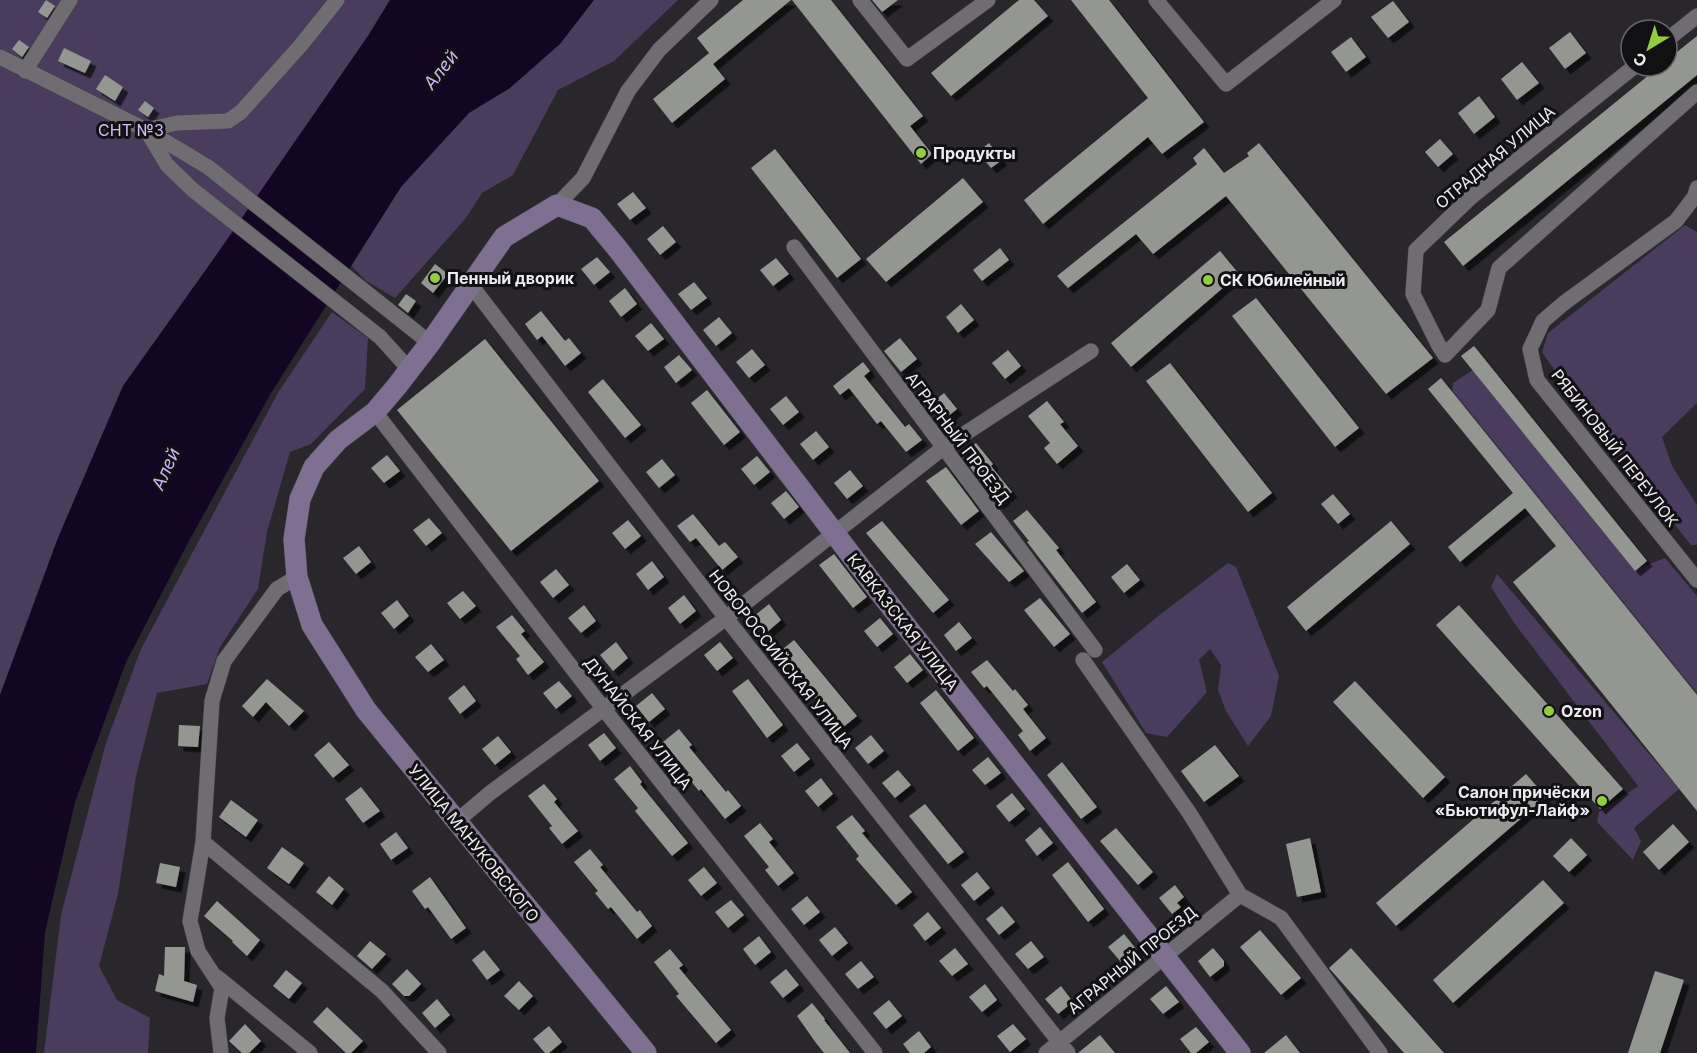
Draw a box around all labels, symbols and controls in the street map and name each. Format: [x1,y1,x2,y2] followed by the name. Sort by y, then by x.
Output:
[1619,18,1679,78] north arrow
[418,46,463,94] water label: Алей
[1629,48,1651,71] text: С
[1431,101,1559,213] street label: ОТРАДНАЯ УЛИЦА
[98,120,164,140] park label: СНТ №3
[933,143,1016,163] place label: Продукты
[914,146,928,160] marker: Продукты
[447,268,575,288] place label: Пенный дворик
[1220,270,1346,290] place label: СК Юбилейный
[428,271,442,285] marker: Пенный дворик
[1201,273,1215,287] marker: СК Юбилейный
[1547,365,1683,531] street label: РЯБИНОВЫЙ ПЕРЕУЛОК
[902,368,1014,508] street label: АГРАРНЫЙ ПРОЕЗД
[147,444,184,494] water label: Алей
[843,549,963,695] street label: КАВКАЗСКАЯ УЛИЦА
[705,565,857,753] street label: НОВОРОССИЙСКАЯ УЛИЦА
[580,653,696,793] street label: ДУНАЙСКАЯ УЛИЦА
[1561,701,1602,721] place label: Ozon
[1542,704,1556,718] marker: Ozon
[404,760,544,926] street label: УЛИЦА МАНУКОВСКОГО
[1435,782,1590,820] place label: Салон причёски «Бьютифул-Лайф»
[1595,794,1609,808] marker: Салон причёски «Бьютифул-Лайф»
[1063,902,1201,1018] street label: АГРАРНЫЙ ПРОЕЗД

